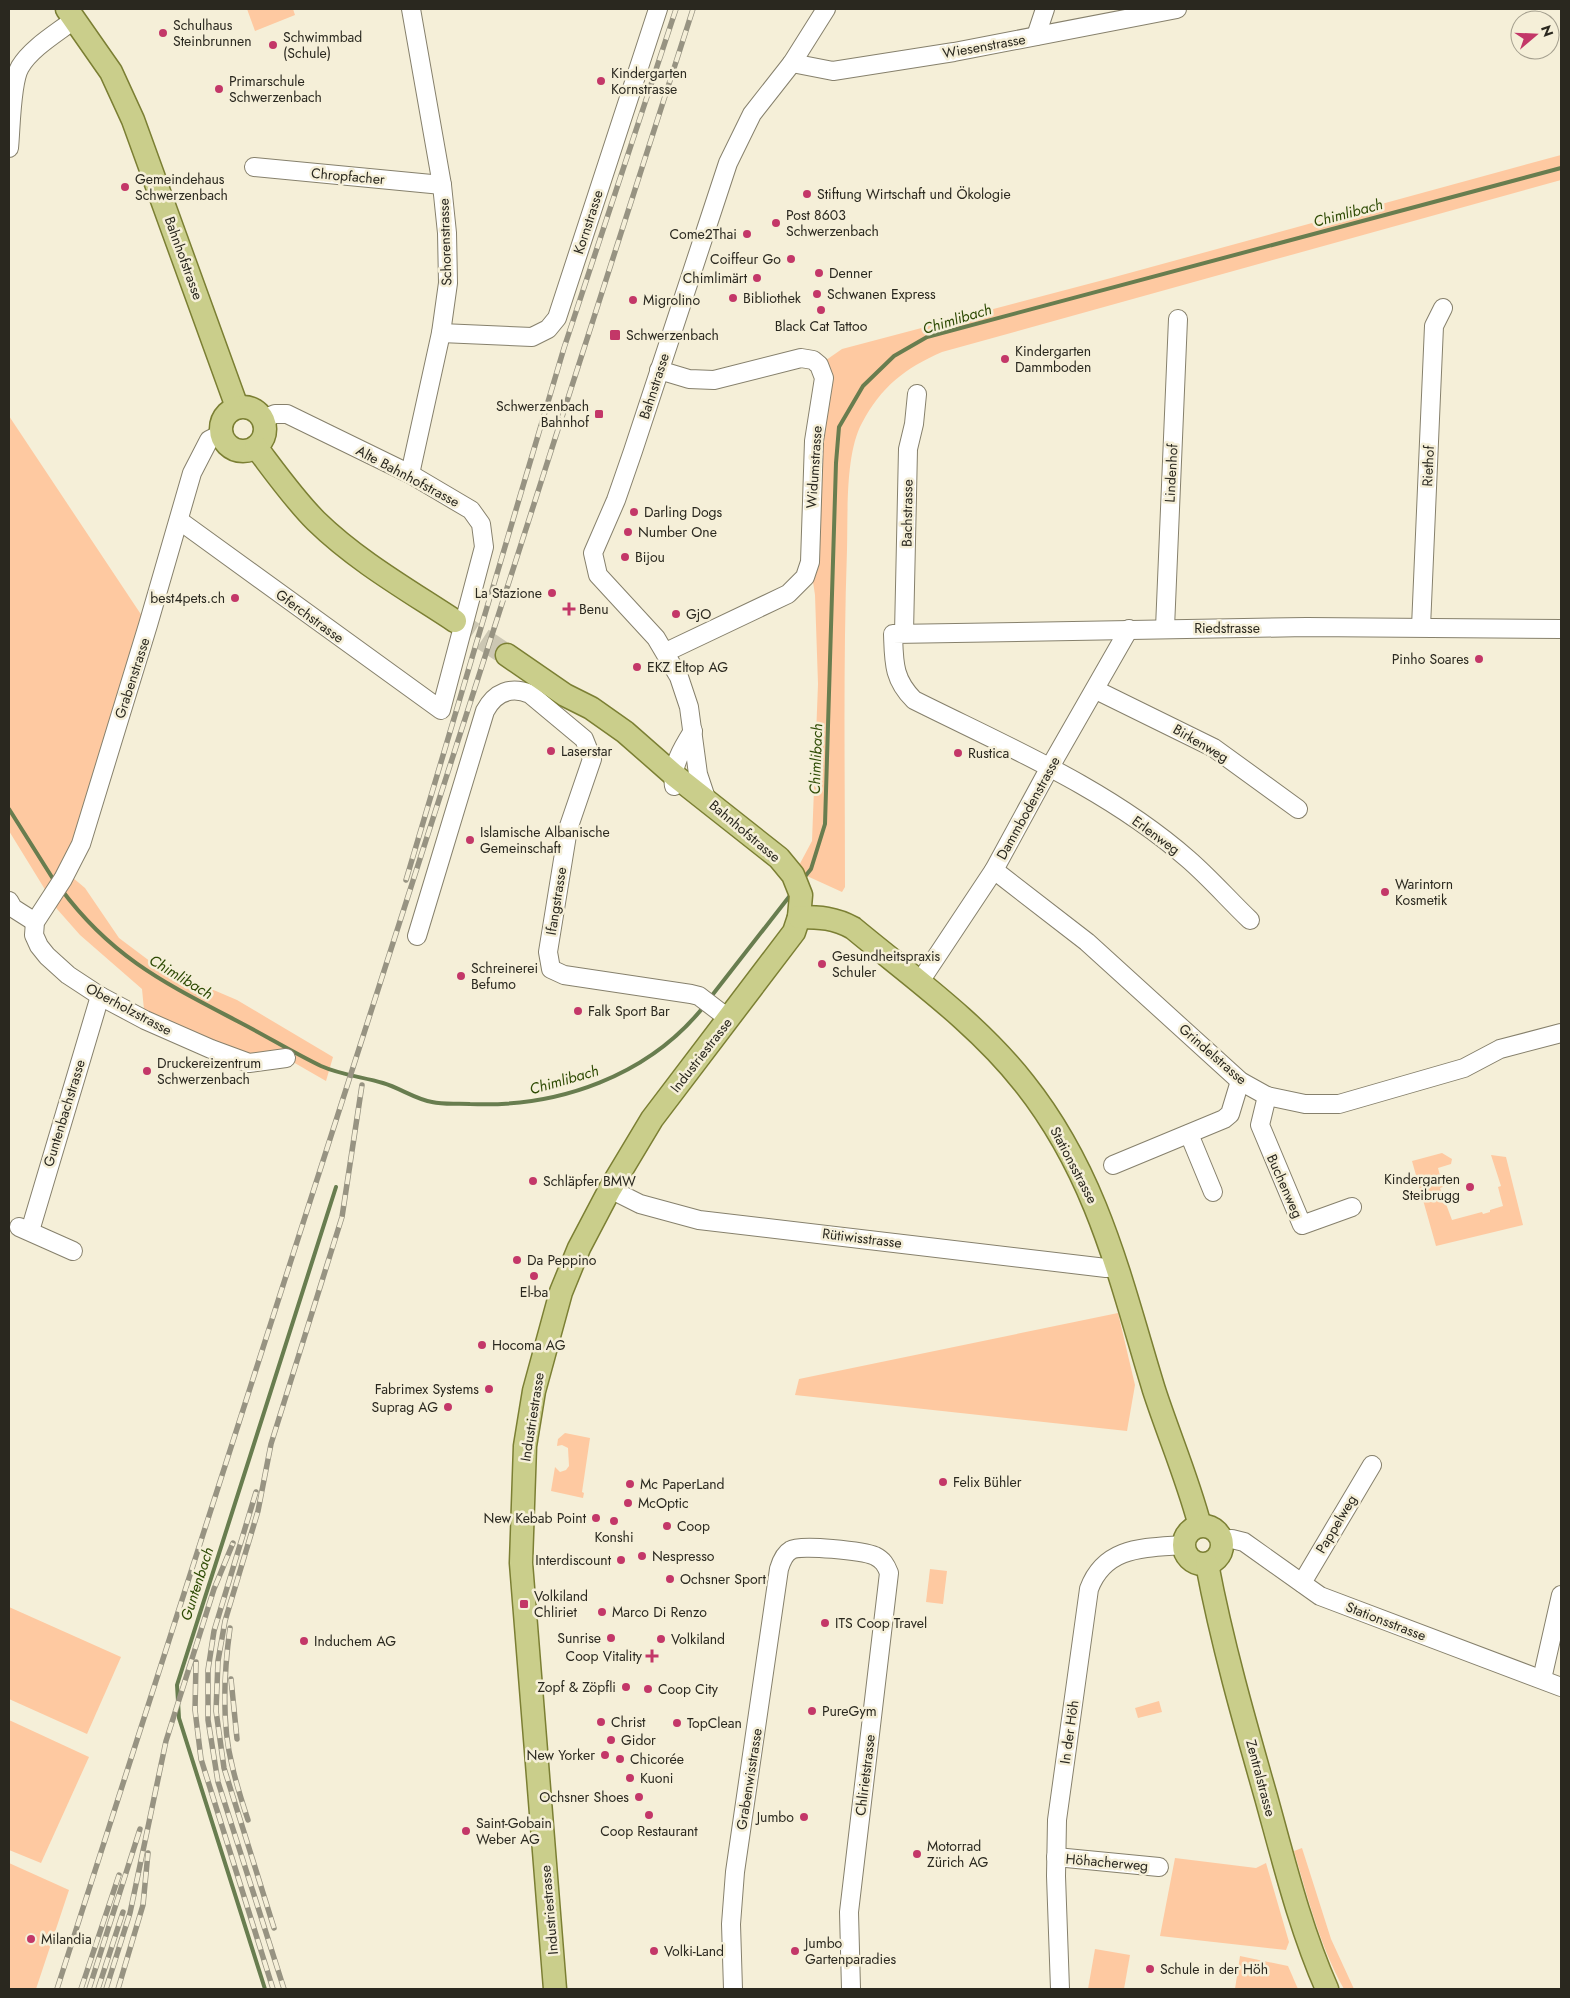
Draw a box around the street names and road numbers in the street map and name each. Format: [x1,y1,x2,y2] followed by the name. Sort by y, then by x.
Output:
[941,29,1027,63] street label: Wiesenstrasse
[310,163,386,189] street label: Chropfacher
[568,187,608,257] street label: Kornstrasse
[433,198,457,286] street label: Schorenstrasse
[160,214,208,302] street label: Bahnhofstrasse
[634,350,674,422] street label: Bahnstrasse
[801,425,827,509] street label: Widumstrasse
[353,440,463,512] street label: Alte Bahnhofstrasse
[1159,442,1183,503] street label: Lindenhof
[1417,444,1439,487] street label: Riethof
[896,479,918,547] street label: Bachstrasse
[272,584,348,648] street label: Gferchstrasse
[1194,618,1260,638] street label: Riedstrasse
[110,635,154,721] street label: Grabenstrasse
[1169,719,1233,767] street label: Birkenweg
[991,753,1065,863] street label: Dammbodenstrasse
[705,795,785,867] street label: Bahnhofstrasse
[1128,811,1184,859] street label: Erlenweg
[541,866,571,936] street label: Ifangstrasse
[82,978,176,1040] street label: Oberholzstrasse
[665,1013,737,1097] street label: Industriestrasse
[1175,1019,1251,1089] street label: Grindelstrasse
[38,1057,90,1169] street label: Guntenbachstrasse
[1045,1123,1103,1207] street label: Stationsstrasse
[1262,1151,1308,1221] street label: Buchenweg
[821,1223,903,1253] street label: Rütiwisstrasse
[515,1371,549,1463] street label: Industriestrasse
[1311,1491,1361,1557] street label: Pappelweg
[1343,1597,1429,1645] street label: Stationsstrasse
[1055,1699,1083,1765] street label: In der Höh
[731,1727,767,1831] street label: Grabenwisstrasse
[850,1733,880,1817] street label: Chlirietstrasse
[1241,1737,1281,1819] street label: Zentralstrasse
[1065,1848,1149,1876] street label: Höhacherweg
[535,1864,563,1956] street label: Industriestrasse

